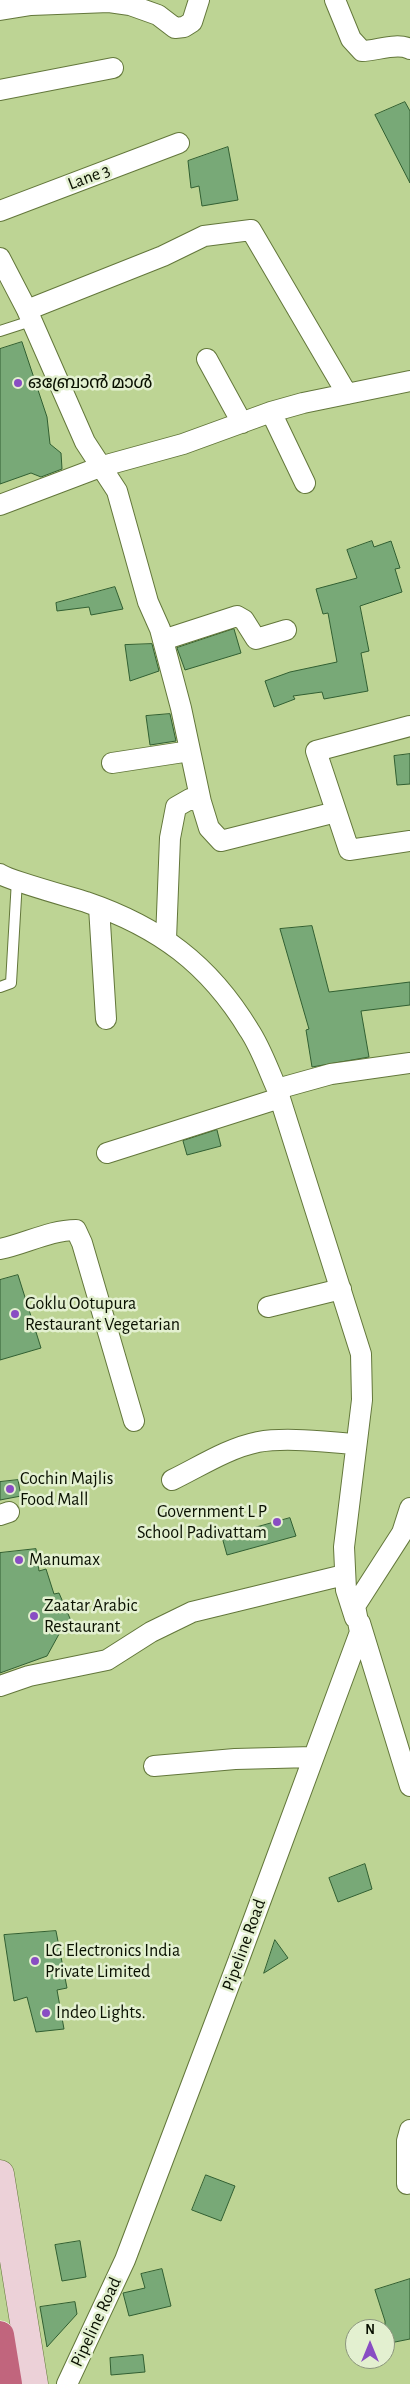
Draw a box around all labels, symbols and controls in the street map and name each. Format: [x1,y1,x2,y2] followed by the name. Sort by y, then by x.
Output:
[65,159,113,195] street label: Lane 3
[28,372,152,394] place label: ഒബ്രോൻ മാൾ
[12,377,24,389] marker: ഒബ്രോൻ മാൾ
[25,1293,180,1336] place label: Goklu Ootupura Restaurant Vegetarian
[9,1308,21,1320] marker: Goklu Ootupura Restaurant Vegetarian
[20,1468,113,1510] place label: Cochin Majlis Food Mall
[4,1483,16,1495] marker: Cochin Majlis Food Mall
[137,1501,267,1544] place label: Government L P School Padivattam
[271,1516,283,1528] marker: Government L P School Padivattam
[29,1549,100,1571] place label: Manumax
[13,1554,25,1566] marker: Manumax
[44,1595,138,1638] place label: Zaatar Arabic Restaurant
[28,1610,40,1622] marker: Zaatar Arabic Restaurant
[217,1896,271,1994] street label: Pipeline Road
[45,1940,180,1982] place label: LG Electronics India Private Limited
[29,1955,41,1967] marker: LG Electronics India Private Limited
[56,2002,146,2024] place label: Indeo Lights.
[40,2007,52,2019] marker: Indeo Lights.
[66,2274,126,2370] street label: Pipeline Road
[345,2319,395,2369] north arrow
[365,2323,375,2337] text: N

